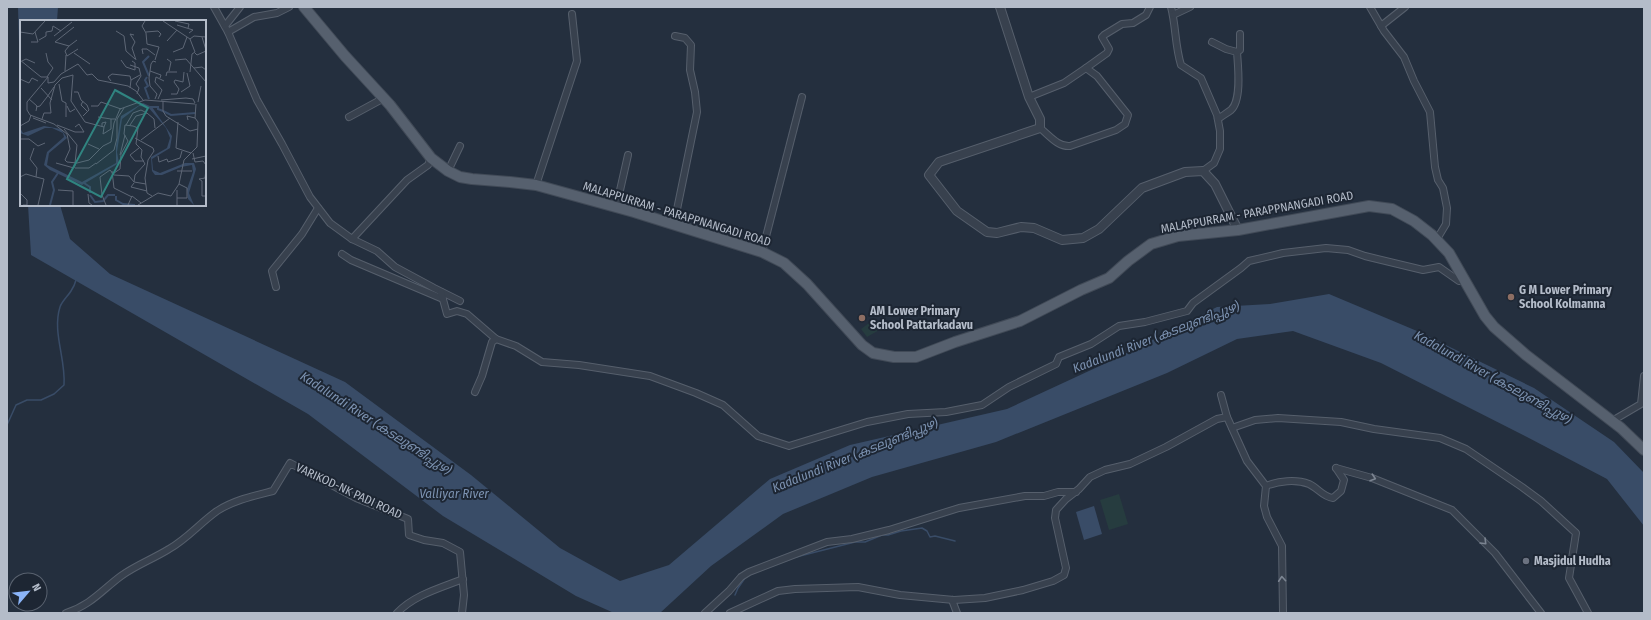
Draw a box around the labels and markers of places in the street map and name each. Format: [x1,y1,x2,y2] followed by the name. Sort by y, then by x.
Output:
[1519,283,1612,311] place label: G M Lower Primary School Kolmanna
[1506,292,1516,302] marker: G M Lower Primary School Kolmanna
[869,304,973,332] place label: AM Lower Primary School Pattarkadavu
[857,313,867,323] marker: AM Lower Primary School Pattarkadavu
[1534,554,1611,568] place label: Masjidul Hudha
[1521,556,1531,566] marker: Masjidul Hudha

